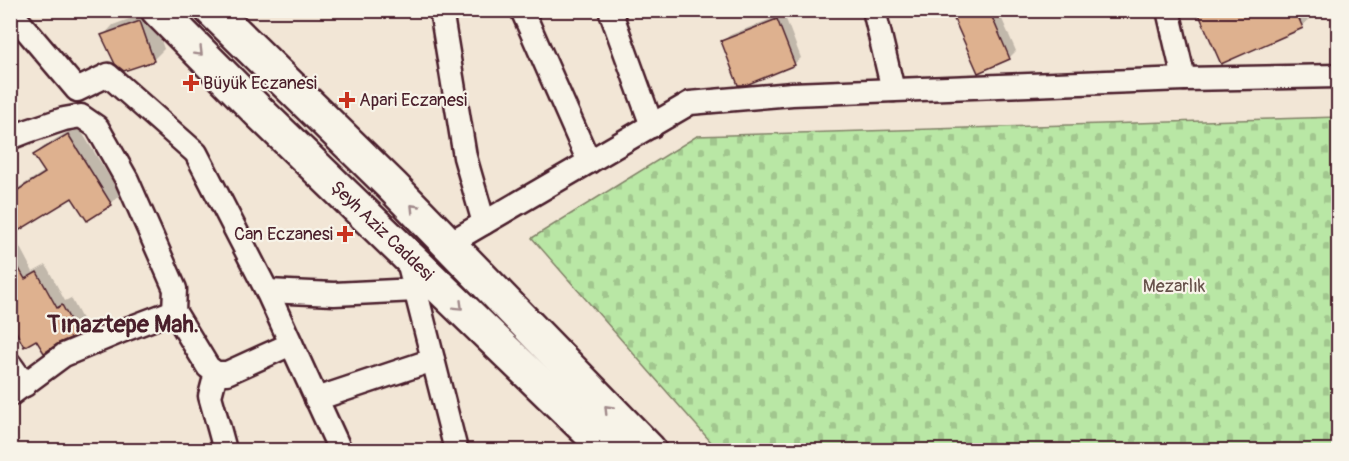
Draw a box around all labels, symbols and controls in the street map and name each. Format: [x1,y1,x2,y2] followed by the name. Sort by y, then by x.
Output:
[192,45,203,56] one-way arrow
[203,72,317,95] place label: Büyük Eczanesi
[184,76,198,90] marker: Büyük Eczanesi
[359,89,467,112] place label: Apari Eczanesi
[340,93,354,107] marker: Apari Eczanesi
[326,176,438,286] street label: Şeyh Aziz Caddesi
[410,205,421,215] one-way arrow
[234,223,333,246] place label: Can Eczanesi
[338,227,352,241] marker: Can Eczanesi
[1143,275,1206,298] park label: Mezarlık
[451,298,462,309] one-way arrow
[46,310,199,339] district label: Tınaztepe Mah.
[605,405,616,416] one-way arrow

